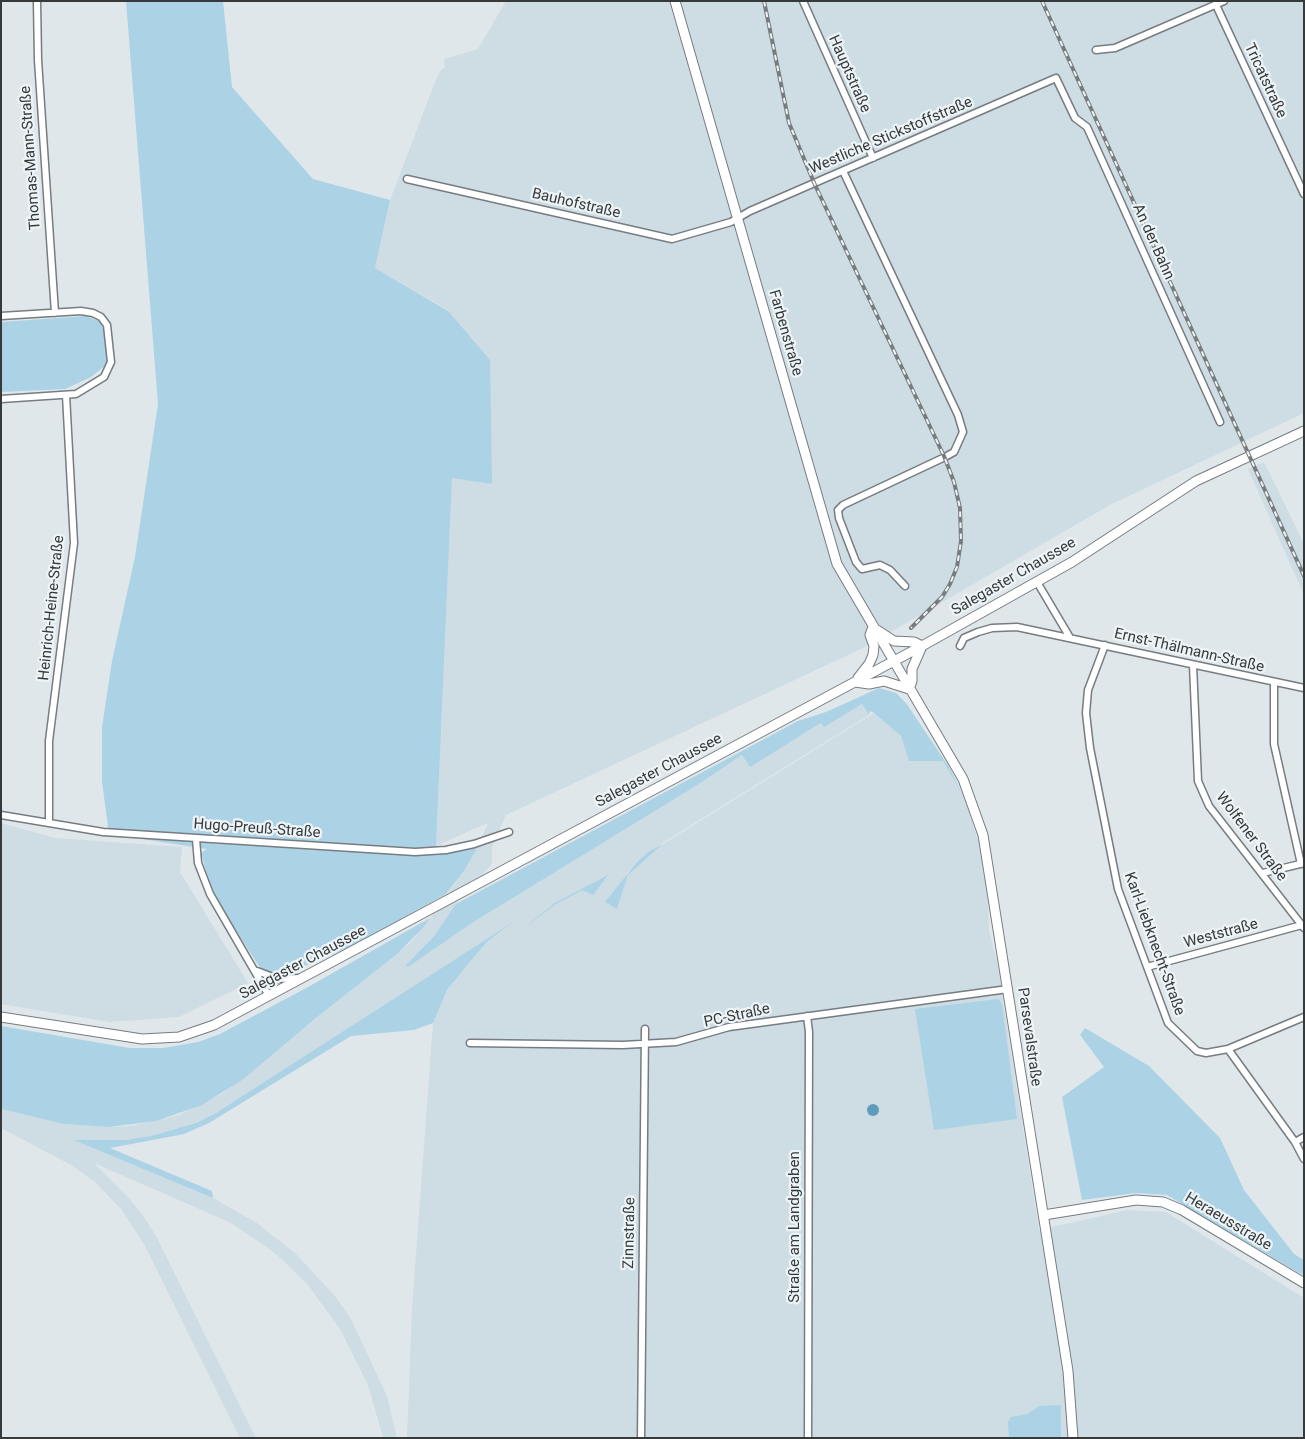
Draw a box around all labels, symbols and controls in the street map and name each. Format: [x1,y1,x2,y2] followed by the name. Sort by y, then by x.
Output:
[824,32,874,116] street label: Hauptstraße
[1240,41,1290,121] street label: Tricatstraße
[17,85,45,231] street label: Thomas-Mann-Straße
[807,93,975,179] street label: Westliche Stickstoffstraße
[530,185,622,223] street label: Bauhofstraße
[1128,201,1178,283] street label: An der Bahn
[764,288,806,378] street label: Farbenstraße
[949,534,1079,620] street label: Salegaster Chaussee
[35,535,69,681] street label: Heinrich-Heine-Straße
[1112,625,1266,677] street label: Ernst-Thälmann-Straße
[593,730,725,812] street label: Salegaster Chaussee
[1212,789,1290,885] street label: Wolfener Straße
[193,816,321,842] street label: Hugo-Preuß-Straße
[1120,870,1188,1018] street label: Karl-Liebknecht-Straße
[1182,915,1260,953] street label: Weststraße
[237,922,369,1004] street label: Salegaster Chaussee
[1013,986,1045,1088] street label: Parsevalstraße
[702,1000,772,1032] street label: PC-Straße
[786,1151,804,1303] street label: Straße am Landgraben
[1181,1189,1275,1255] street label: Heraeusstraße
[620,1197,640,1269] street label: Zinnstraße

